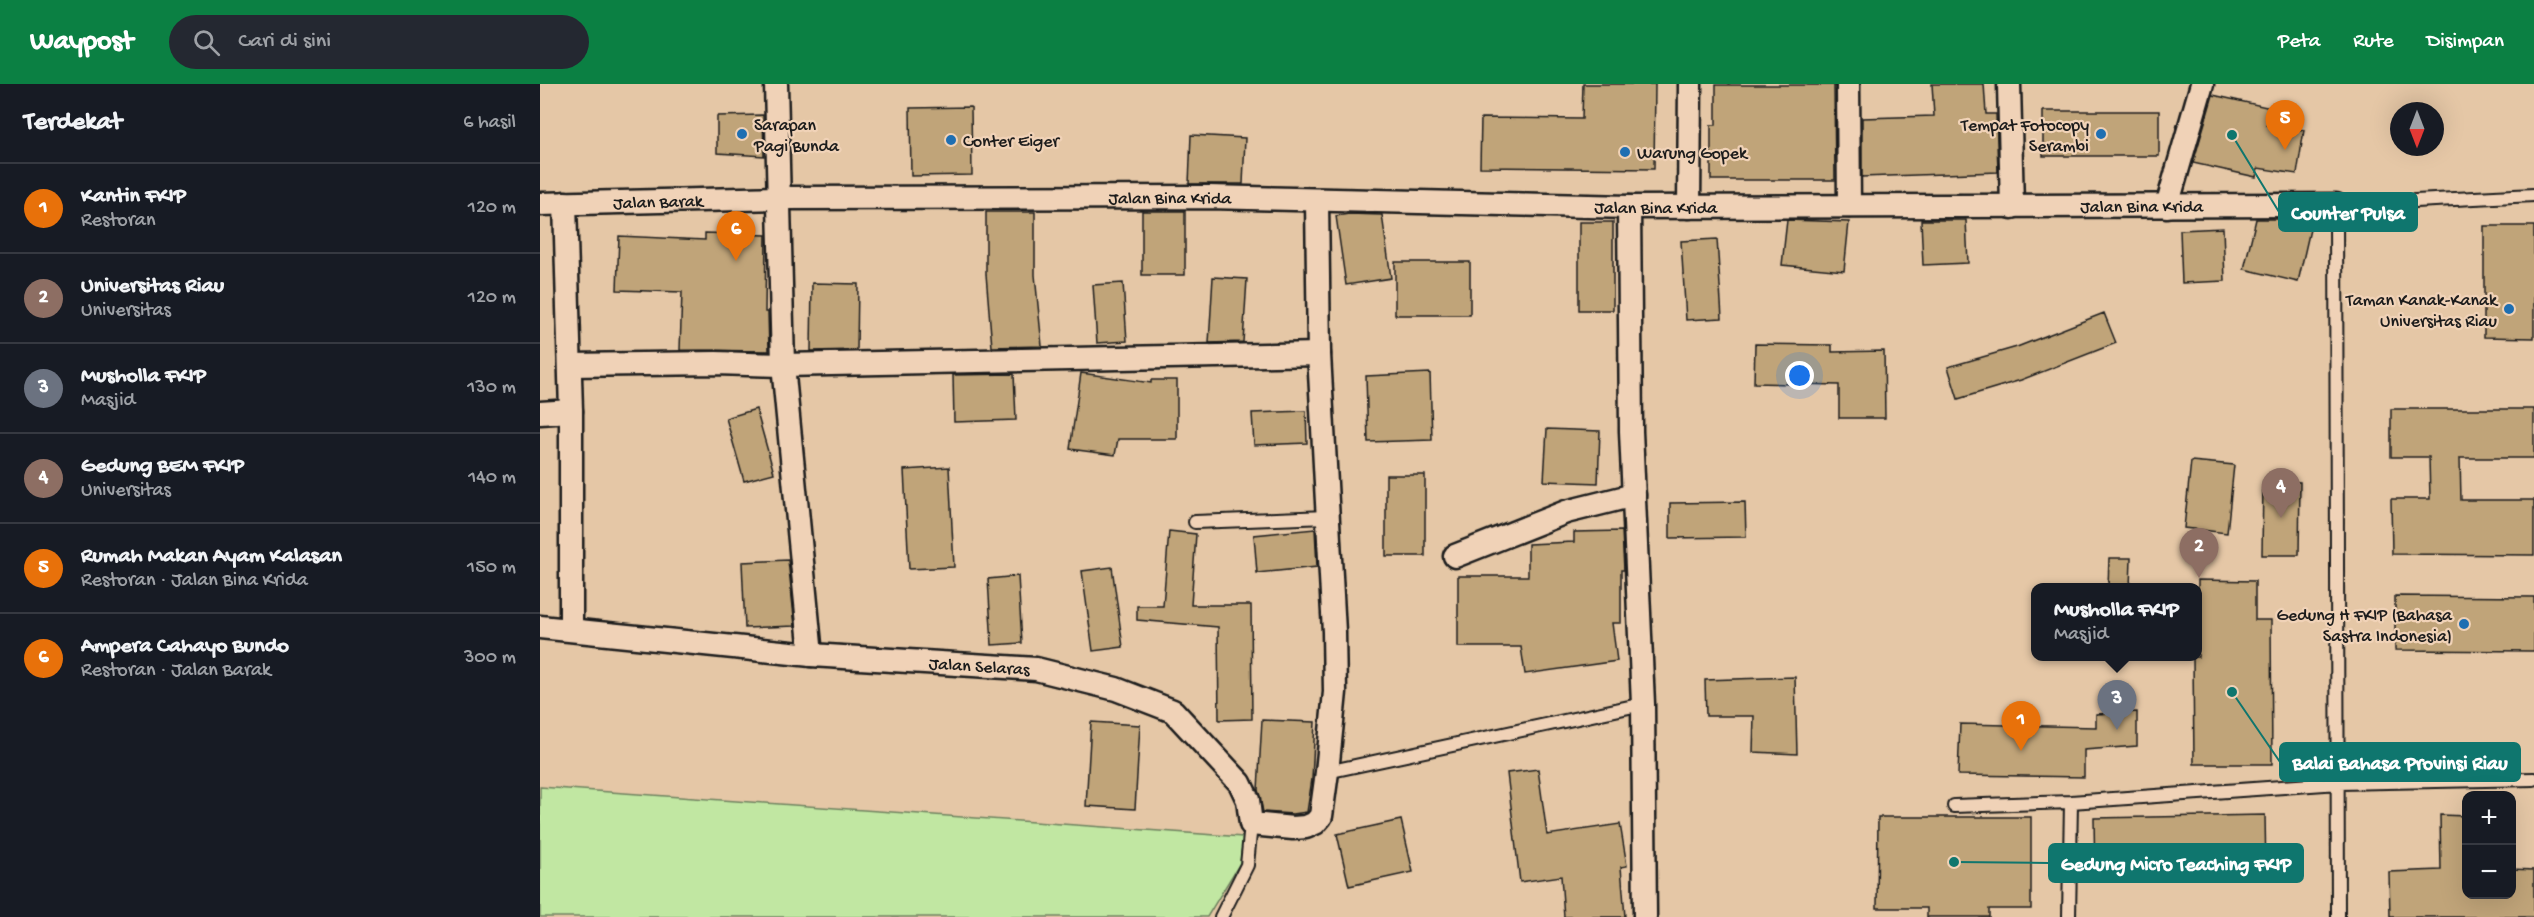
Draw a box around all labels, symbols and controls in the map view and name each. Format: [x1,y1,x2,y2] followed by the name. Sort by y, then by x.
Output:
[169,15,589,69] search box
[30,26,133,59] text: Waypost
[190,26,223,59] icon: search
[238,29,331,55] text: Cari di sini
[2278,30,2320,55] text: Peta
[2353,30,2394,55] text: Rute
[2427,30,2504,55] text: Disimpan
[2266,100,2304,150] pin: 5
[2390,102,2444,156] north arrow
[24,108,122,139] text: Terdekat
[463,112,516,135] text: 6 hasil
[753,116,840,158] place label: Sarapan Pagi Bunda
[1960,116,2089,158] place label: Tempat Fotocopy Serambi
[735,127,749,141] marker: Sarapan Pagi Bunda
[2094,127,2108,141] marker: Tempat Fotocopy Serambi
[963,132,1061,153] place label: Conter Eiger
[944,133,958,147] marker: Conter Eiger
[1637,144,1749,165] place label: Warung Gopek
[1618,145,1632,159] marker: Warung Gopek
[81,184,186,210] text: Kantin FKIP
[1108,189,1233,211] street label: Jalan Bina Krida
[613,192,705,215] street label: Jalan Barak
[2279,193,2417,231] callout: Counter Pulsa
[39,197,48,220] text: 1
[468,197,516,220] text: 120 m
[2080,197,2204,219] street label: Jalan Bina Krida
[1594,198,1718,220] street label: Jalan Bina Krida
[2290,204,2406,227] text: Counter Pulsa
[81,210,155,233] text: Restoran
[716,212,756,261] pin: 6
[81,274,224,300] text: Universitas Riau
[39,287,48,310] text: 2
[468,287,516,310] text: 120 m
[2345,291,2499,333] place label: Taman Kanak-Kanak Universitas Riau
[81,300,171,323] text: Universitas
[2502,302,2516,316] marker: Taman Kanak-Kanak Universitas Riau
[1785,361,1814,390] your location
[81,364,206,390] text: Musholla FKIP
[38,377,49,400] text: 3
[467,377,516,400] text: 130 m
[81,390,135,413] text: Masjid
[81,454,244,480] text: Gedung BEM FKIP
[39,467,48,490] text: 4
[468,467,516,490] text: 140 m
[2262,468,2300,518] pin: 4
[81,480,171,503] text: Universitas
[2180,528,2218,578] pin: 2
[81,544,342,570] text: Rumah Makan Ayam Kalasan
[38,557,49,580] text: 5
[467,557,516,580] text: 150 m
[81,570,308,593] text: Restoran · Jalan Bina Krida
[2031,583,2202,661] popup
[2054,598,2179,624] text: Musholla FKIP
[2277,606,2453,648] place label: Gedung H FKIP (Bahasa Sastra Indonesia)
[2457,617,2471,631] marker: Gedung H FKIP (Bahasa Sastra Indonesia)
[2054,624,2108,647] text: Masjid
[81,634,289,660] text: Ampera Cahayo Bundo
[38,647,49,670] text: 6
[464,647,516,670] text: 300 m
[928,654,1031,682] street label: Jalan Selaras
[81,660,271,683] text: Restoran · Jalan Barak
[2098,680,2136,730] pin: 3
[2002,702,2040,751] pin: 1
[2280,743,2520,781] callout: Balai Bahasa Provinsi Riau
[2291,754,2508,777] text: Balai Bahasa Provinsi Riau
[2462,791,2516,899] map controls
[2462,791,2516,845] button: +
[2049,844,2303,882] callout: Gedung Micro Teaching FKIP
[2462,845,2516,899] button: −
[2061,855,2292,878] text: Gedung Micro Teaching FKIP

